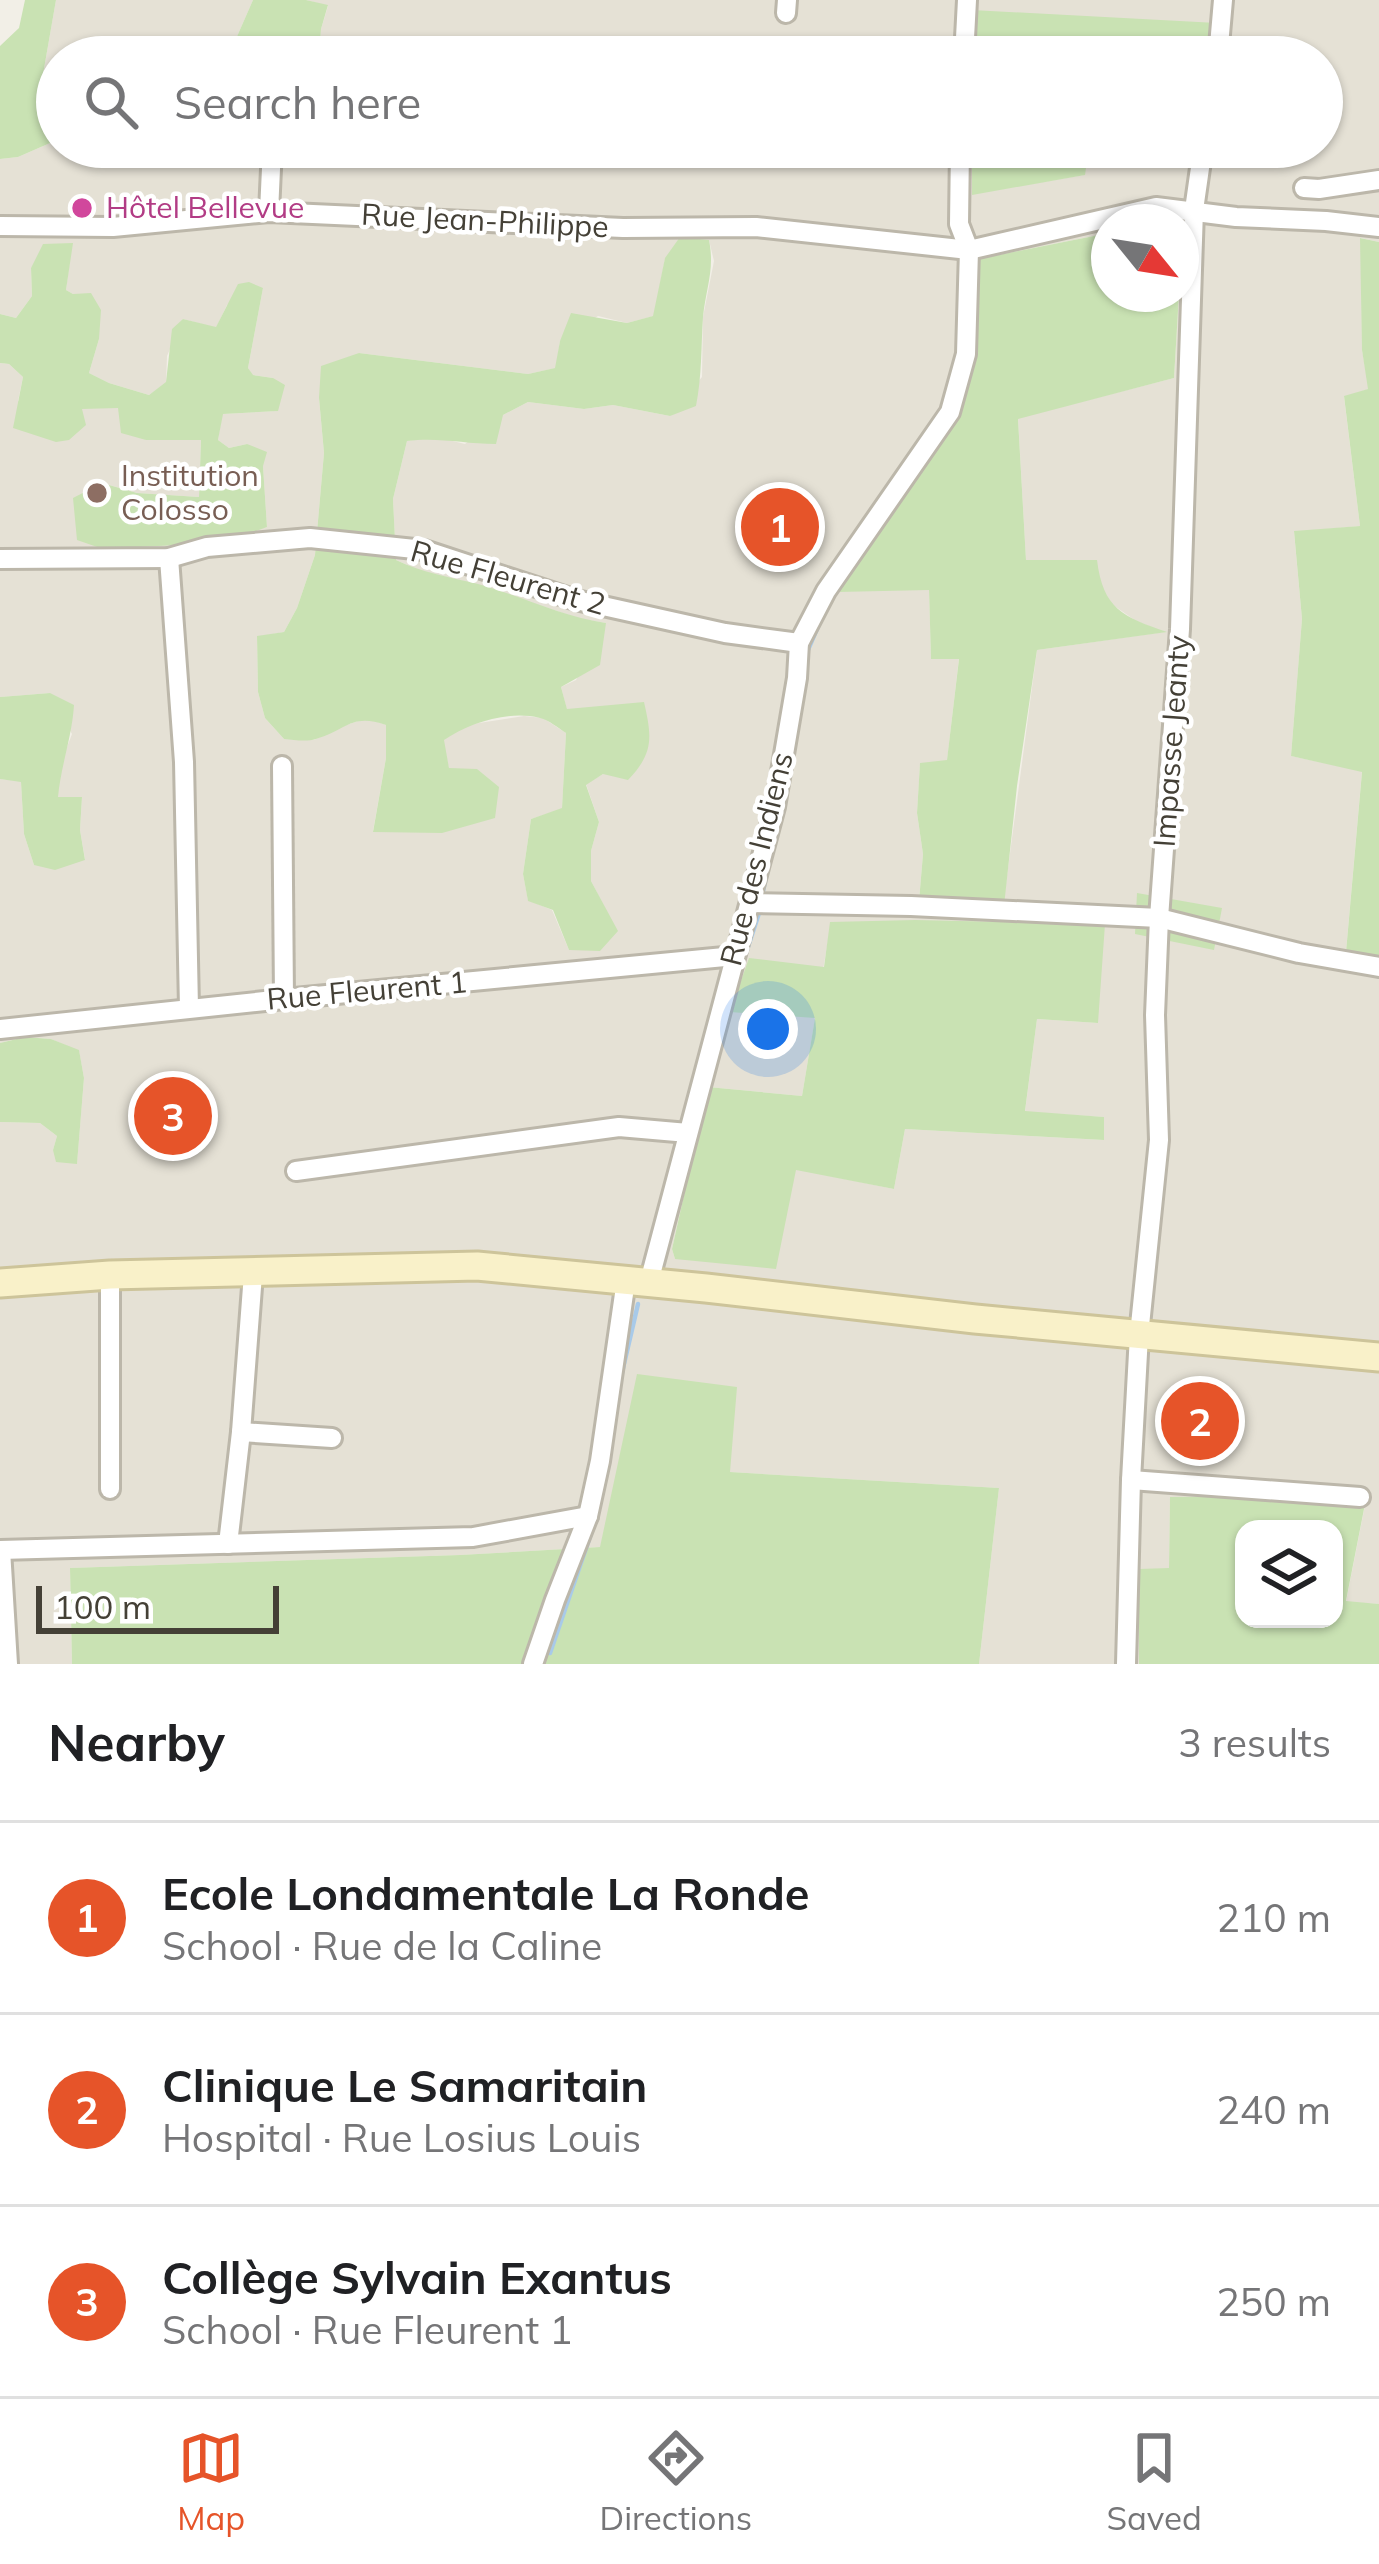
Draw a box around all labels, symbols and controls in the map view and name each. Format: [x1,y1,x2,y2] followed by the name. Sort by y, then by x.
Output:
[36,36,1343,168] search box
[78,69,144,135] icon: search
[174,74,421,130] text: Search here
[106,188,304,226] place label: Hôtel Bellevue
[69,195,95,221] marker: Hôtel Bellevue
[360,195,610,245] street label: Rue Jean-Philippe
[1091,204,1199,312] north arrow
[121,456,259,528] place label: Institution Colosso
[84,480,110,506] marker: Institution Colosso
[741,482,819,572] pin: 1
[407,531,610,623] street label: Rue Fleurent 2
[1145,634,1197,848] street label: Impasse Jeanty
[711,748,801,969] street label: Rue des Indiens
[265,962,469,1018] street label: Rue Fleurent 1
[738,999,798,1059] your location
[134,1071,212,1161] pin: 3
[1161,1376,1239,1466] pin: 2
[1235,1520,1343,1628] map controls
[1235,1520,1343,1628] button: layers
[36,1580,279,1633] scale bar
[54,1586,151,1627] text: 100 m
[48,1710,225,1774] text: Nearby
[1178,1718,1331,1767] text: 3 results
[162,1865,810,1921] text: Ecole Londamentale La Ronde
[75,1893,99,1942] text: 1
[1216,1893,1331,1942] text: 210 m
[162,1921,602,1970] text: School · Rue de la Caline
[162,2057,647,2113] text: Clinique Le Samaritain
[75,2085,99,2134] text: 2
[1216,2085,1331,2134] text: 240 m
[162,2113,641,2162] text: Hospital · Rue Losius Louis
[162,2249,672,2305] text: Collège Sylvain Exantus
[75,2277,99,2326] text: 3
[1216,2277,1331,2326] text: 250 m
[162,2305,573,2354] text: School · Rue Fleurent 1
[177,2425,245,2538] tab: Map
[600,2425,752,2538] tab: Directions
[1107,2425,1202,2538] tab: Saved

